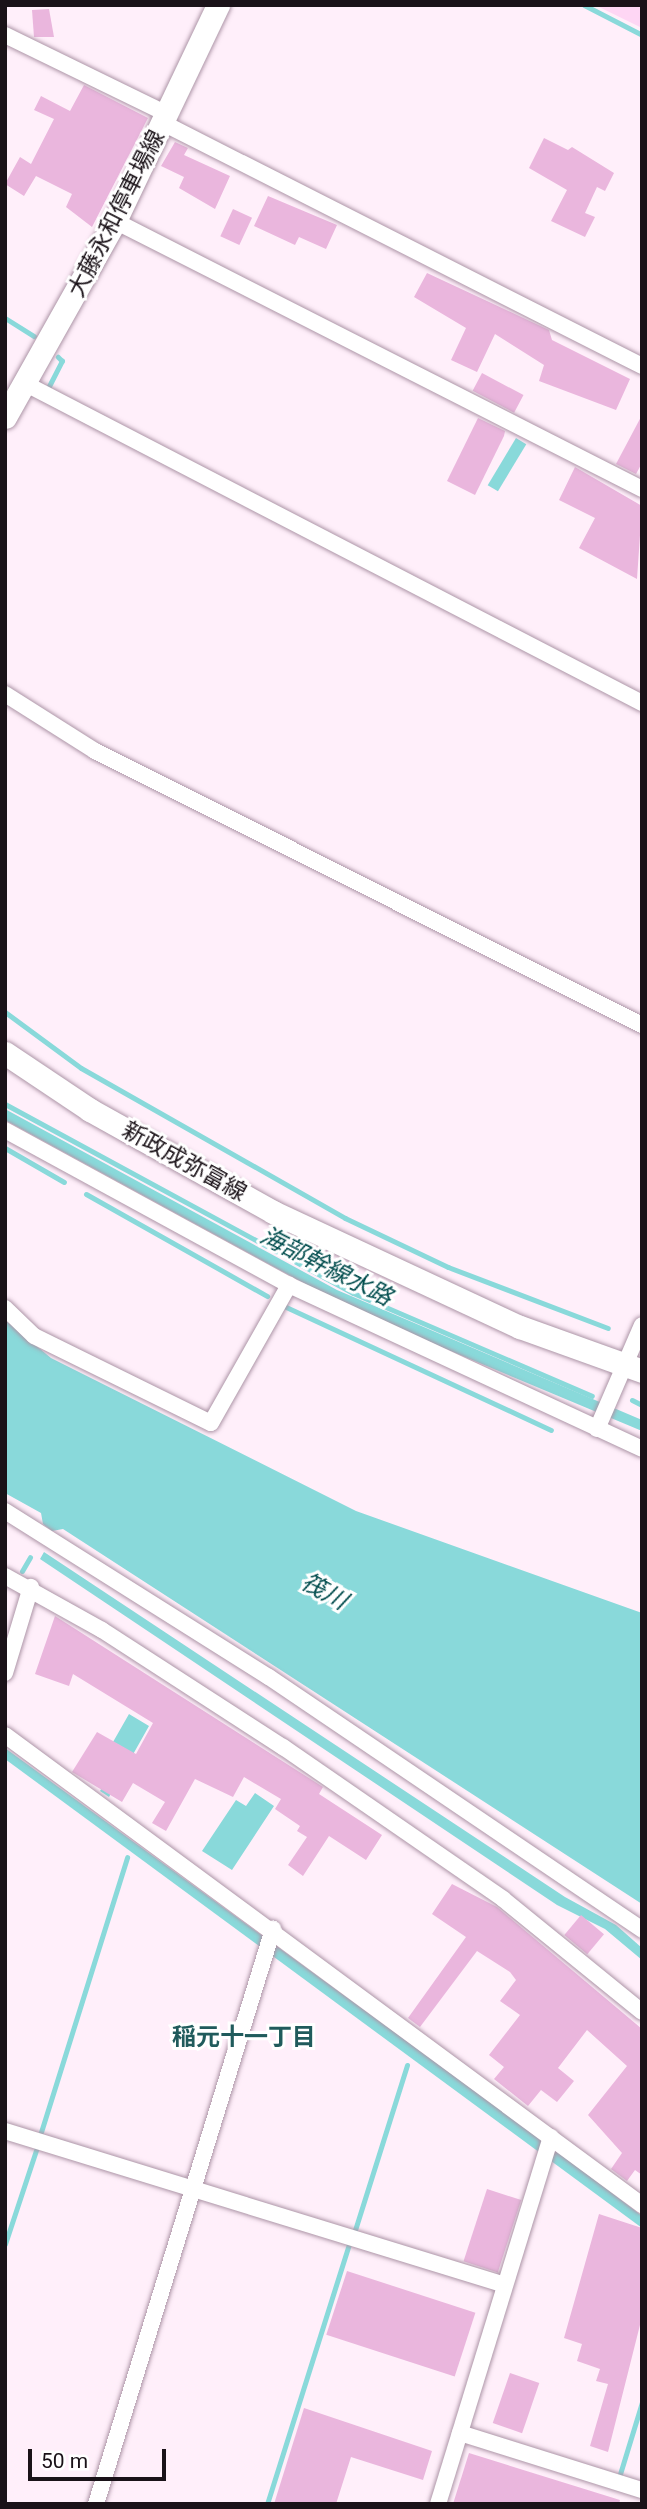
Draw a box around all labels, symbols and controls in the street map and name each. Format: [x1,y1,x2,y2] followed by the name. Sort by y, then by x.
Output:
[63,126,171,302] street label: 大藤永和停車場線
[117,1116,251,1208] street label: 新政成弥富線
[255,1221,397,1313] water label: 海部幹線水路
[296,1568,352,1616] water label: 筏川
[172,2024,316,2052] district label: 稲元十一丁目
[32,2436,170,2480] scale bar
[41,2449,88,2473] text: 50 m

